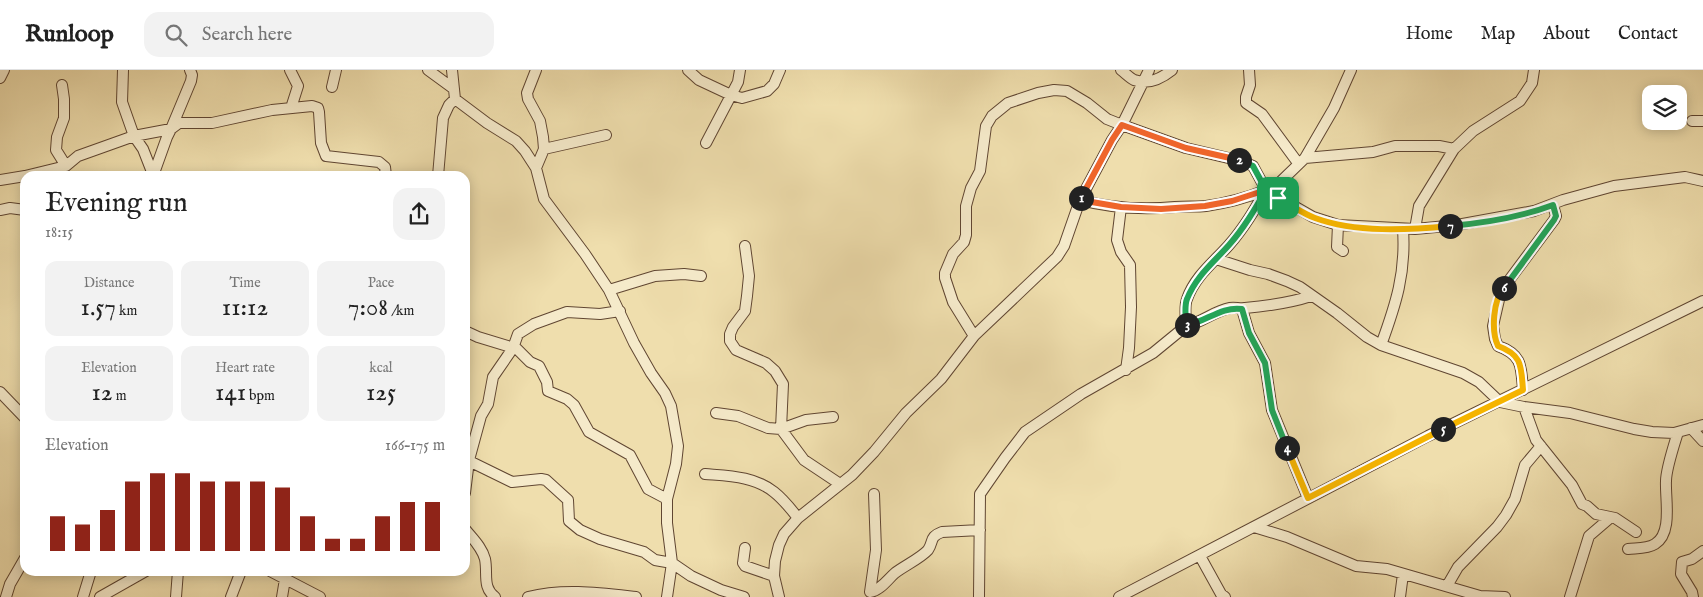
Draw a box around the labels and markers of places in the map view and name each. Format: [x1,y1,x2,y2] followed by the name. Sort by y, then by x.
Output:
[1226,148,1252,172] pin: 2
[1257,177,1299,219] pin
[1068,186,1094,210] pin: 1
[1438,214,1462,238] pin: 7
[1492,276,1516,300] pin: 6
[1174,312,1200,338] pin: 3
[1430,416,1456,442] pin: 5
[1274,436,1300,460] pin: 4

